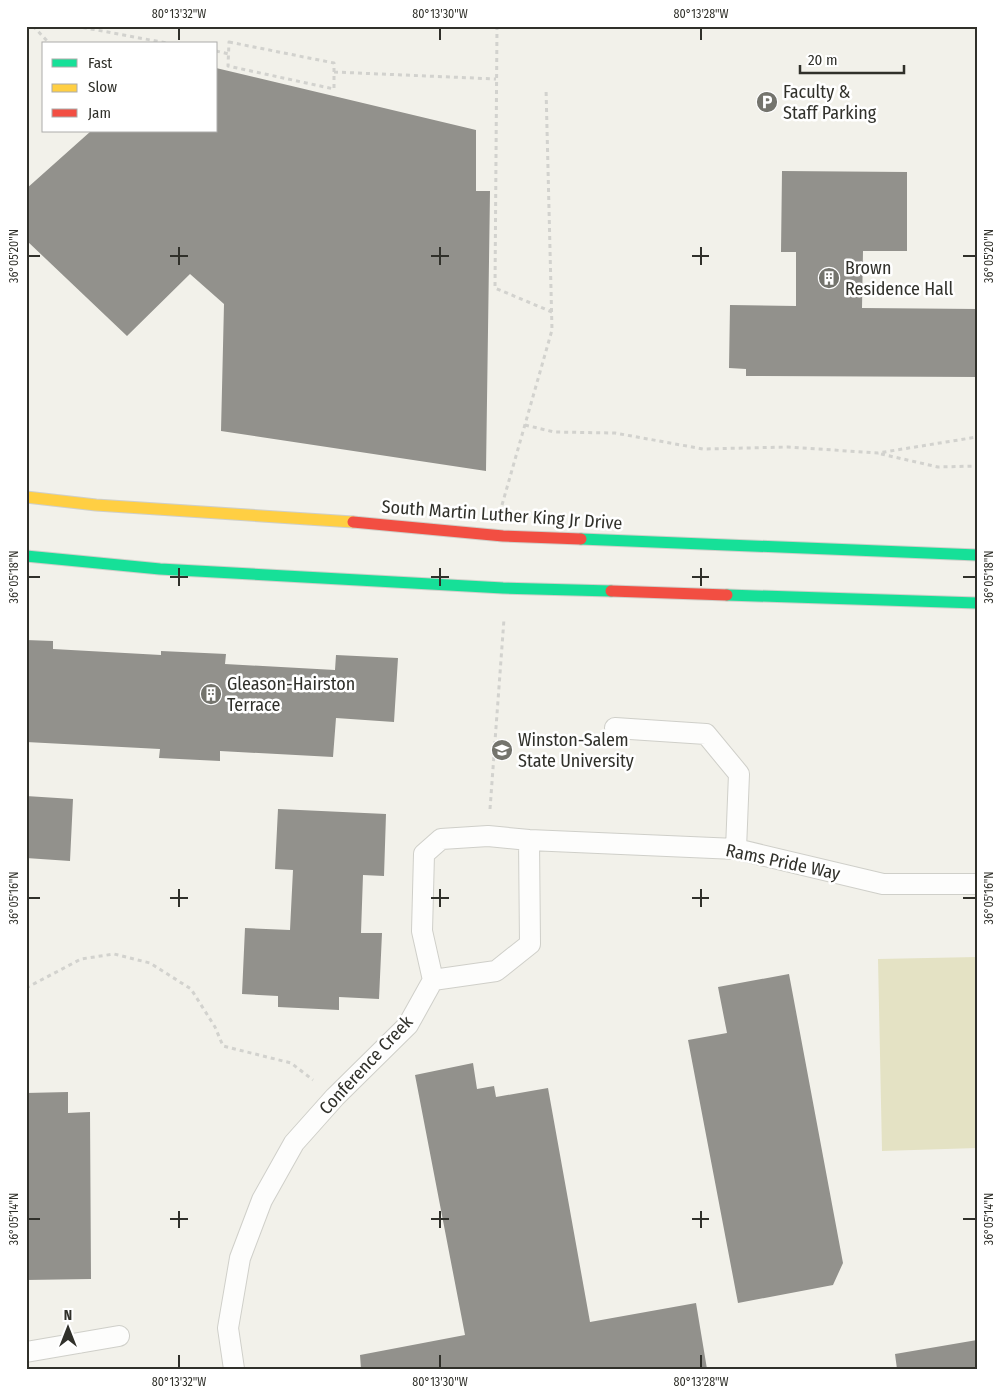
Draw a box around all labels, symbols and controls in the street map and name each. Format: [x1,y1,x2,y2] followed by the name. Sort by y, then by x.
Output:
[152,7,206,21] text: 80°13'32"W
[412,7,468,21] text: 80°13'30"W
[673,7,729,21] text: 80°13'28"W
[42,42,218,132] legend
[800,42,904,74] scale bar
[808,51,838,69] text: 20 m
[88,54,112,72] text: Fast
[88,78,117,96] text: Slow
[783,81,877,124] place label: Faculty & Staff Parking
[755,90,779,114] parking icon: Faculty & Staff Parking
[88,104,111,122] text: Jam
[7,229,21,283] text: 36°05'20"N
[982,229,996,283] text: 36°05'20"N
[845,257,953,300] place label: Brown Residence Hall
[817,266,841,290] building icon: Brown Residence Hall
[381,496,623,534] street label: South Martin Luther King Jr Drive
[7,550,21,604] text: 36°05'18"N
[982,550,996,604] text: 36°05'18"N
[227,673,355,716] place label: Gleason-Hairston Terrace
[199,682,223,706] building icon: Gleason-Hairston Terrace
[518,729,634,772] place label: Winston-Salem State University
[490,738,514,762] school or university icon: Winston-Salem State University
[724,839,842,885] street label: Rams Pride Way
[7,872,21,924] text: 36°05'16"N
[982,872,996,924] text: 36°05'16"N
[315,1010,418,1119] street label: Conference Creek
[7,1193,21,1245] text: 36°05'14"N
[982,1193,996,1245] text: 36°05'14"N
[42,1302,92,1352] north arrow
[64,1307,72,1324] text: N
[152,1375,206,1389] text: 80°13'32"W
[412,1375,468,1389] text: 80°13'30"W
[673,1375,729,1389] text: 80°13'28"W

